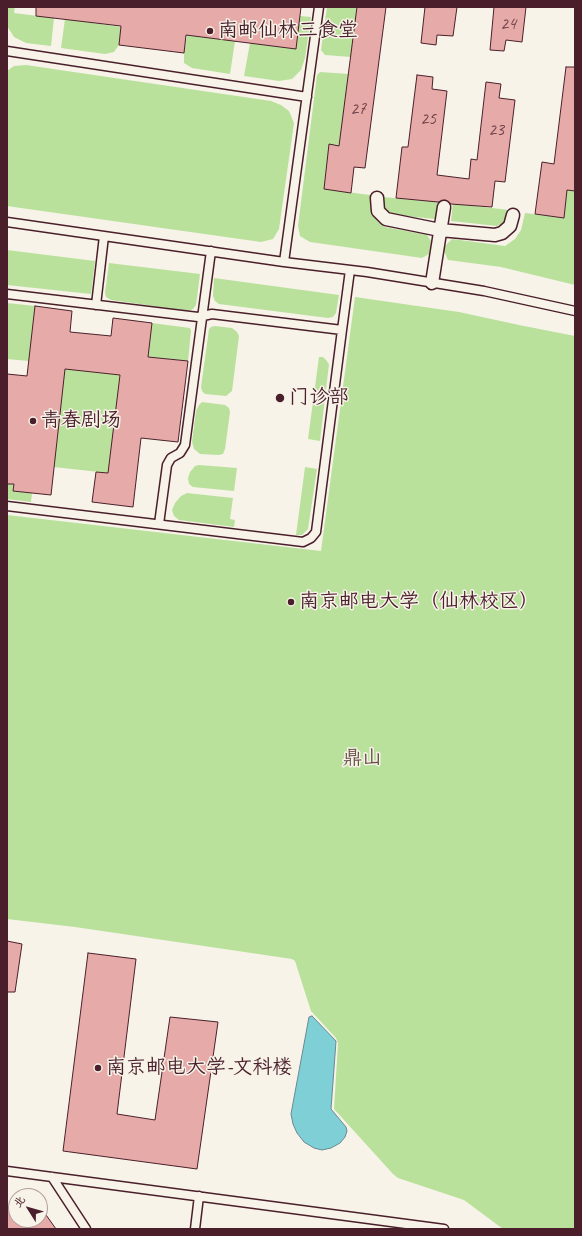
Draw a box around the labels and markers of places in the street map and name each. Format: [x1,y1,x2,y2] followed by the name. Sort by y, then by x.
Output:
[218,19,358,43] place label: 南邮仙林三食堂
[205,26,215,36] marker: 南邮仙林三食堂
[289,386,349,410] place label: 门诊部
[274,392,286,404] marker: 门诊部
[41,409,121,433] place label: 青春剧场
[28,416,38,426] marker: 青春剧场
[299,590,539,614] place label: 南京邮电大学（仙林校区）
[286,597,296,607] marker: 南京邮电大学（仙林校区）
[106,1056,293,1080] place label: 南京邮电大学-文科楼
[93,1063,103,1073] marker: 南京邮电大学-文科楼

